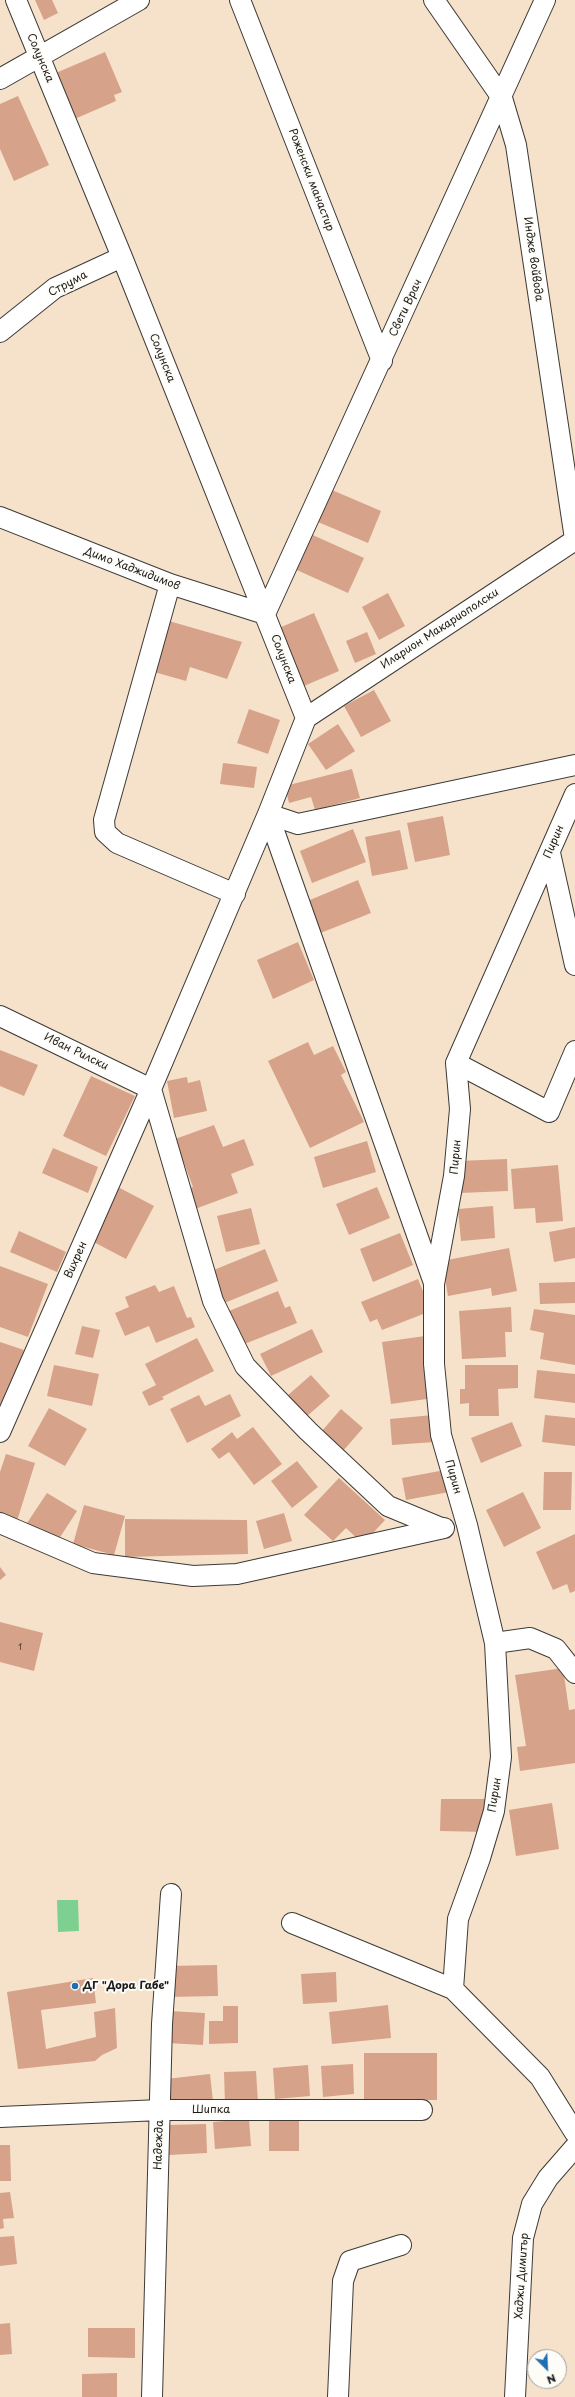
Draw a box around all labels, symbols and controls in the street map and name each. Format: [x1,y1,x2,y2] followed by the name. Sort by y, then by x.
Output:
[24,32,56,84] street label: Солунска
[285,127,337,233] street label: Роженски манастир
[521,216,545,302] street label: Индже войвода
[46,268,90,300] street label: Струма
[387,277,425,339] street label: Свети Врач
[146,332,178,384] street label: Солунска
[82,545,182,593] street label: Димо Хаджидимов
[379,586,501,672] street label: Иларион Макариополски
[268,632,298,686] street label: Солунска
[541,823,567,861] street label: Пирин
[42,1031,110,1073] street label: Иван Рилски
[448,1139,464,1175] street label: Пирин
[62,1239,90,1281] street label: Вихрен
[442,1458,464,1496] street label: Пирин
[18,1643,22,1653] house number: 1
[486,1777,504,1813] street label: Пирин
[83,1979,169,1993] place label: ДГ "Дора Габе"
[70,1981,80,1991] marker: ДГ "Дора Габе"
[192,2103,230,2117] street label: Шипка
[152,2120,166,2170] street label: Надежда
[512,2232,532,2320] street label: Хаджи Димитър
[527,2349,567,2389] north arrow
[544,2370,559,2389] text: N

